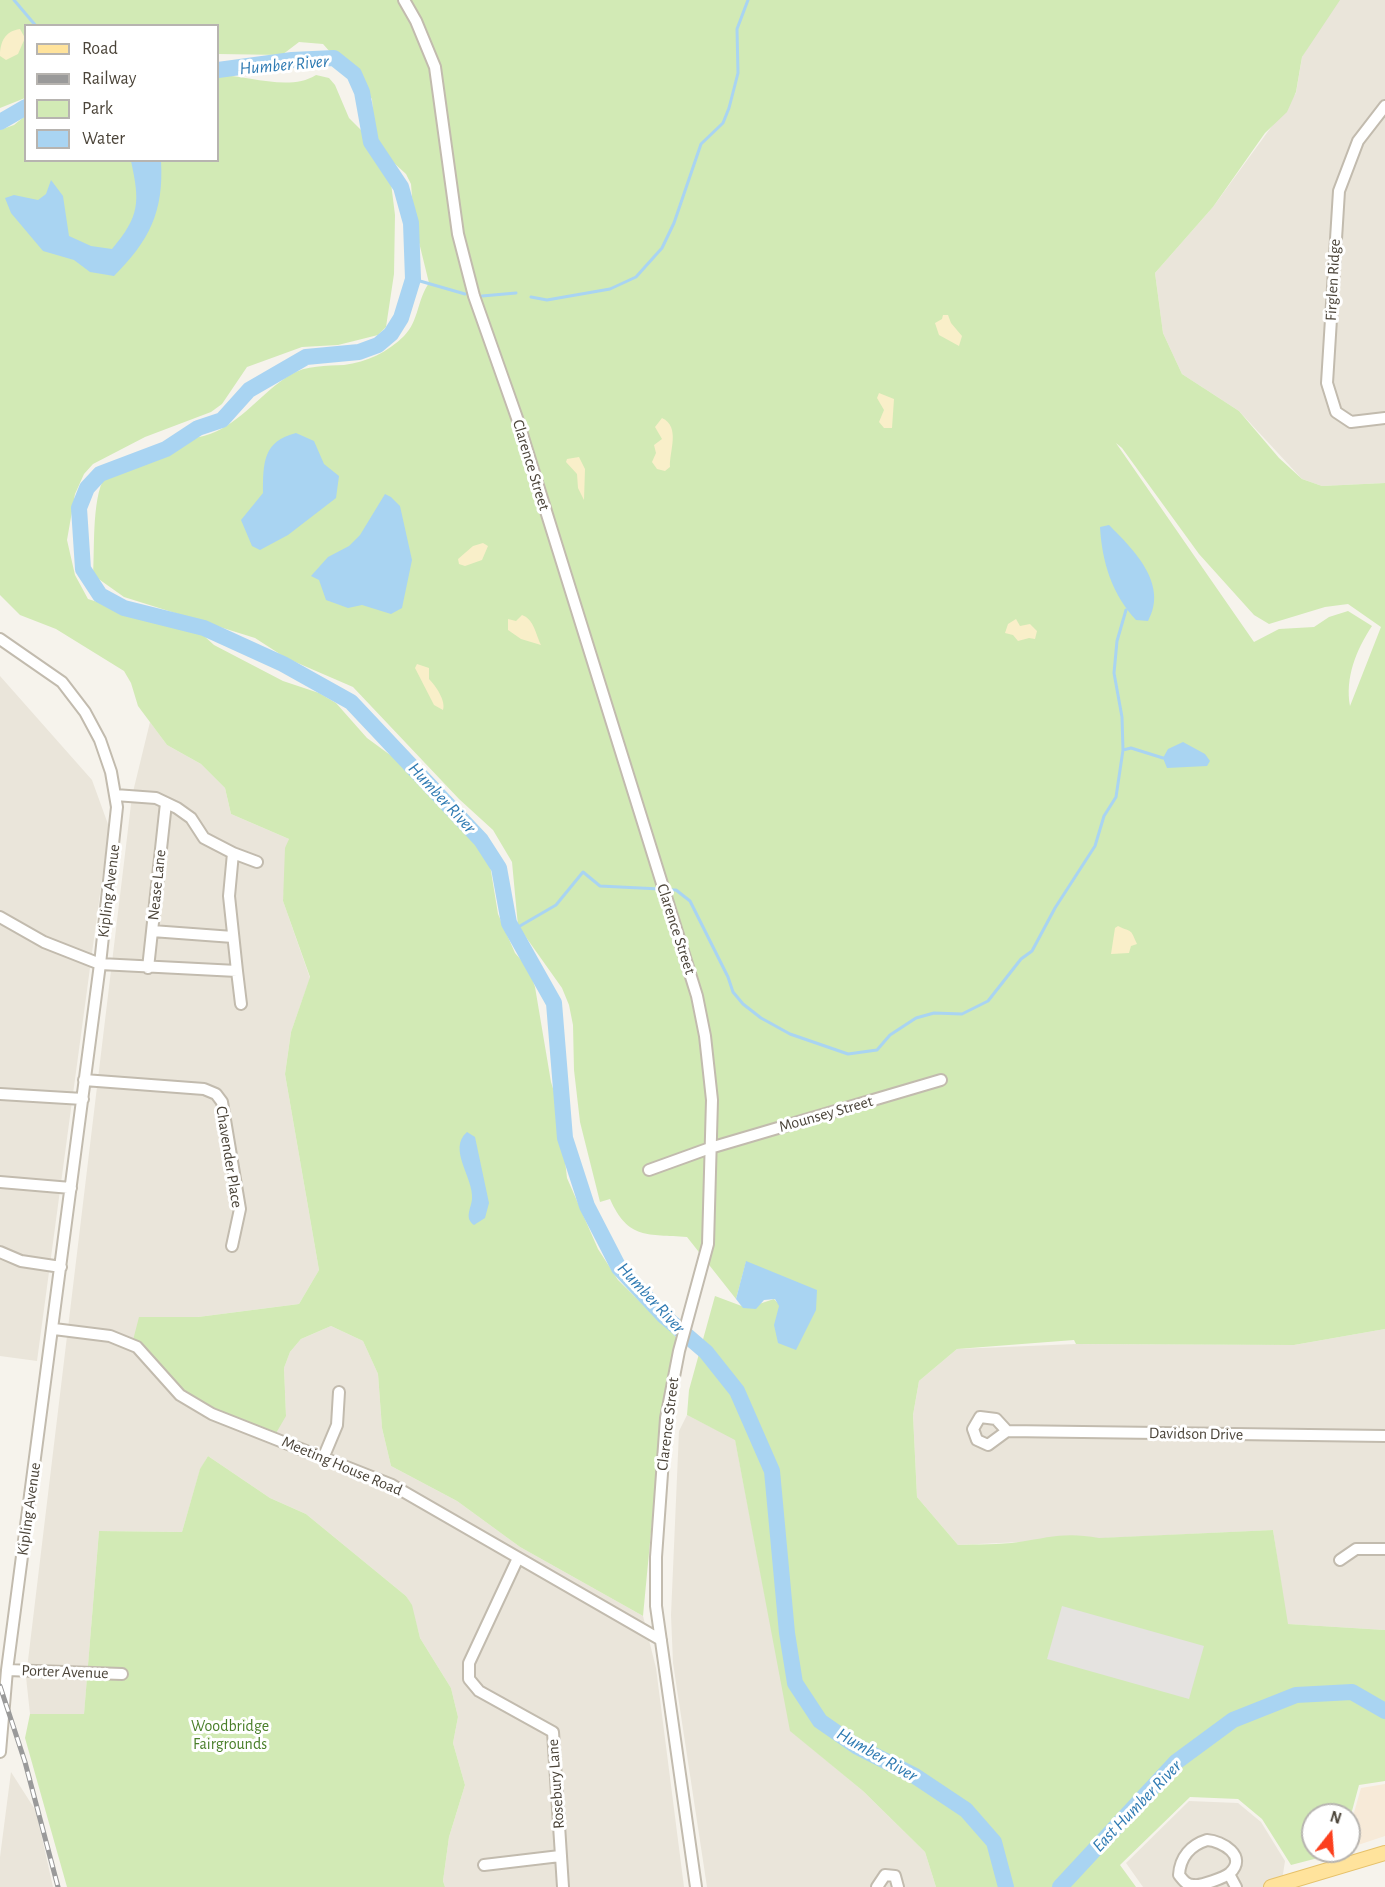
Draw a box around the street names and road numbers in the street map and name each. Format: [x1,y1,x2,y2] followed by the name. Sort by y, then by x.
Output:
[1321,238,1345,322] street label: Firglen Ridge
[508,417,554,513] street label: Clarence Street
[94,843,124,939] street label: Kipling Avenue
[144,849,170,921] street label: Nease Lane
[652,881,700,977] street label: Clarence Street
[777,1091,875,1137] street label: Mounsey Street
[211,1105,247,1209] street label: Chavender Place
[653,1376,683,1472] street label: Clarence Street
[1149,1424,1243,1444] street label: Davidson Drive
[279,1432,405,1500] street label: Meeting House Road
[13,1461,45,1557] street label: Kipling Avenue
[21,1661,109,1683] street label: Porter Avenue
[543,1738,569,1830] street label: Rosebury Lane

